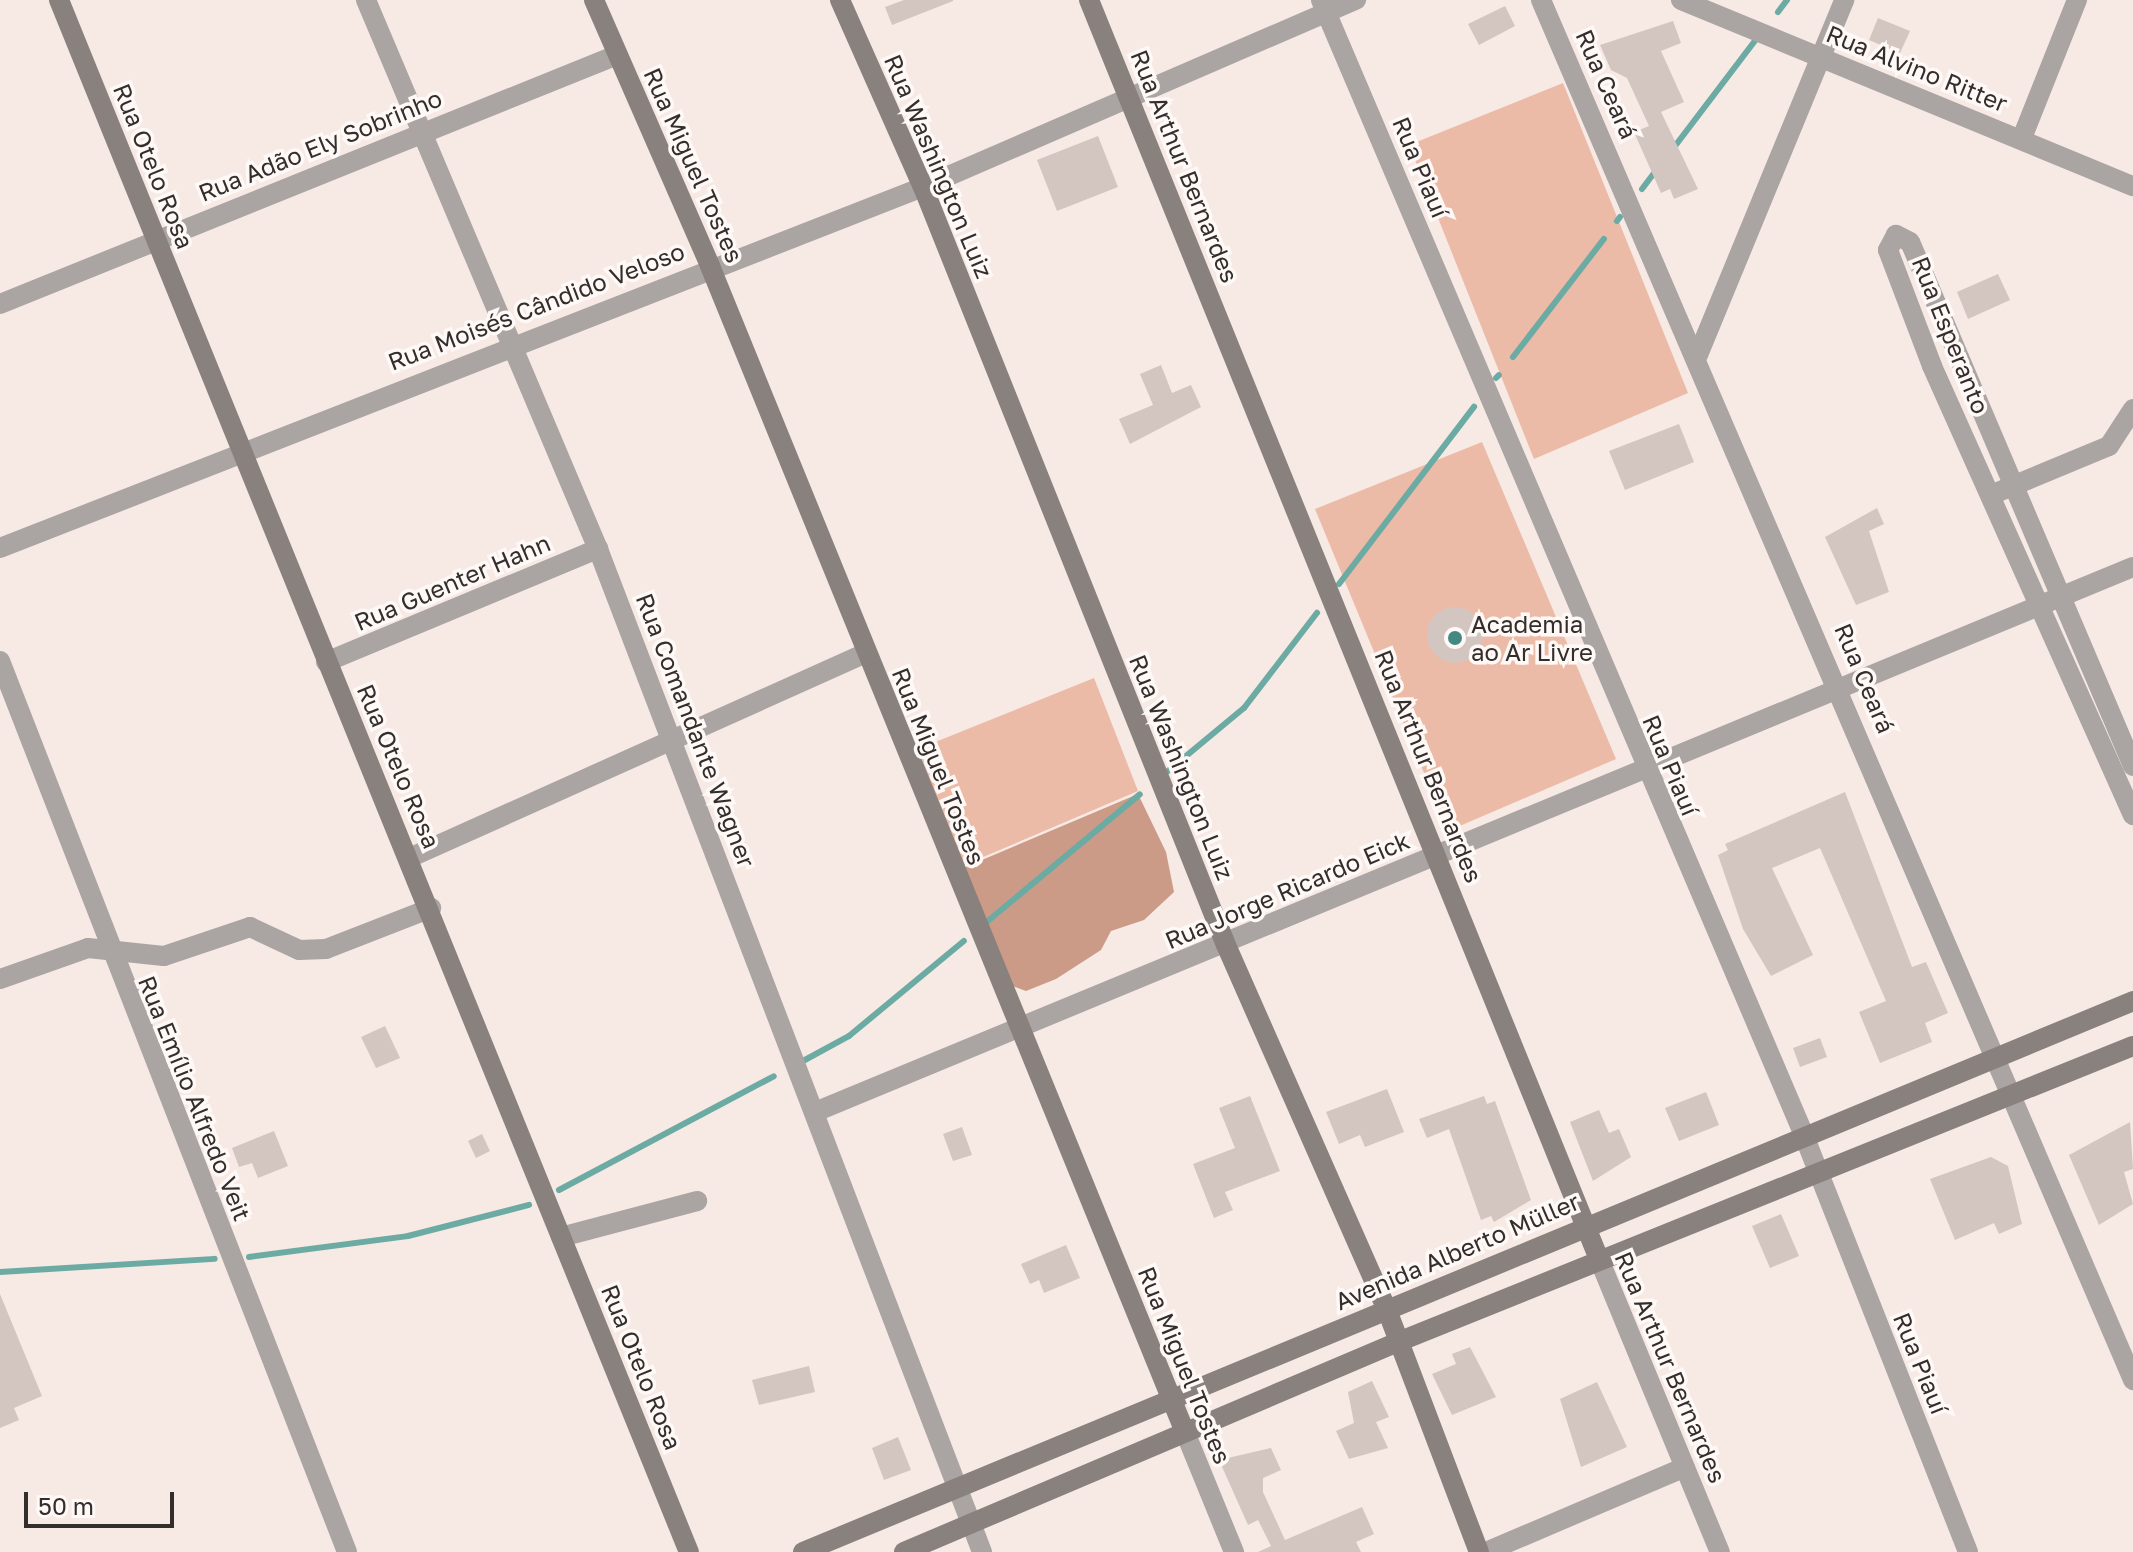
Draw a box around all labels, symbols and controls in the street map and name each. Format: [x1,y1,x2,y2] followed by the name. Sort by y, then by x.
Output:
[1822,19,2012,117] street label: Rua Alvino Ritter
[1570,25,1644,143] street label: Rua Ceará
[1125,46,1245,286] street label: Rua Arthur Bernardes
[879,50,999,282] street label: Rua Washington Luiz
[638,63,750,267] street label: Rua Miguel Tostes
[108,79,200,253] street label: Rua Otelo Rosa
[194,83,446,207] street label: Rua Adão Ely Sobrinho
[1387,112,1455,222] street label: Rua Piauí
[384,236,688,376] street label: Rua Moisés Cândido Veloso
[1906,252,1996,418] street label: Rua Esperanto
[350,528,554,636] street label: Rua Guenter Hahn
[630,589,762,871] street label: Rua Comandante Wagner
[1471,610,1593,666] place label: Academia ao Ar Livre
[1829,619,1901,737] street label: Rua Ceará
[1446,629,1464,647] marker: Academia ao Ar Livre
[1369,646,1489,886] street label: Rua Arthur Bernardes
[1124,650,1240,884] street label: Rua Washington Luiz
[886,663,992,869] street label: Rua Miguel Tostes
[351,679,447,853] street label: Rua Otelo Rosa
[1637,710,1705,820] street label: Rua Piauí
[1160,825,1414,955] street label: Rua Jorge Ricardo Eick
[133,971,257,1225] street label: Rua Emílio Alfredo Veit
[1331,1186,1583,1316] street label: Avenida Alberto Müller
[1609,1247,1733,1487] street label: Rua Arthur Bernardes
[1132,1262,1238,1468] street label: Rua Miguel Tostes
[596,1280,688,1454] street label: Rua Otelo Rosa
[1888,1308,1954,1418] street label: Rua Piauí
[28,1476,178,1526] scale bar
[38,1491,94,1520] text: 50 m

